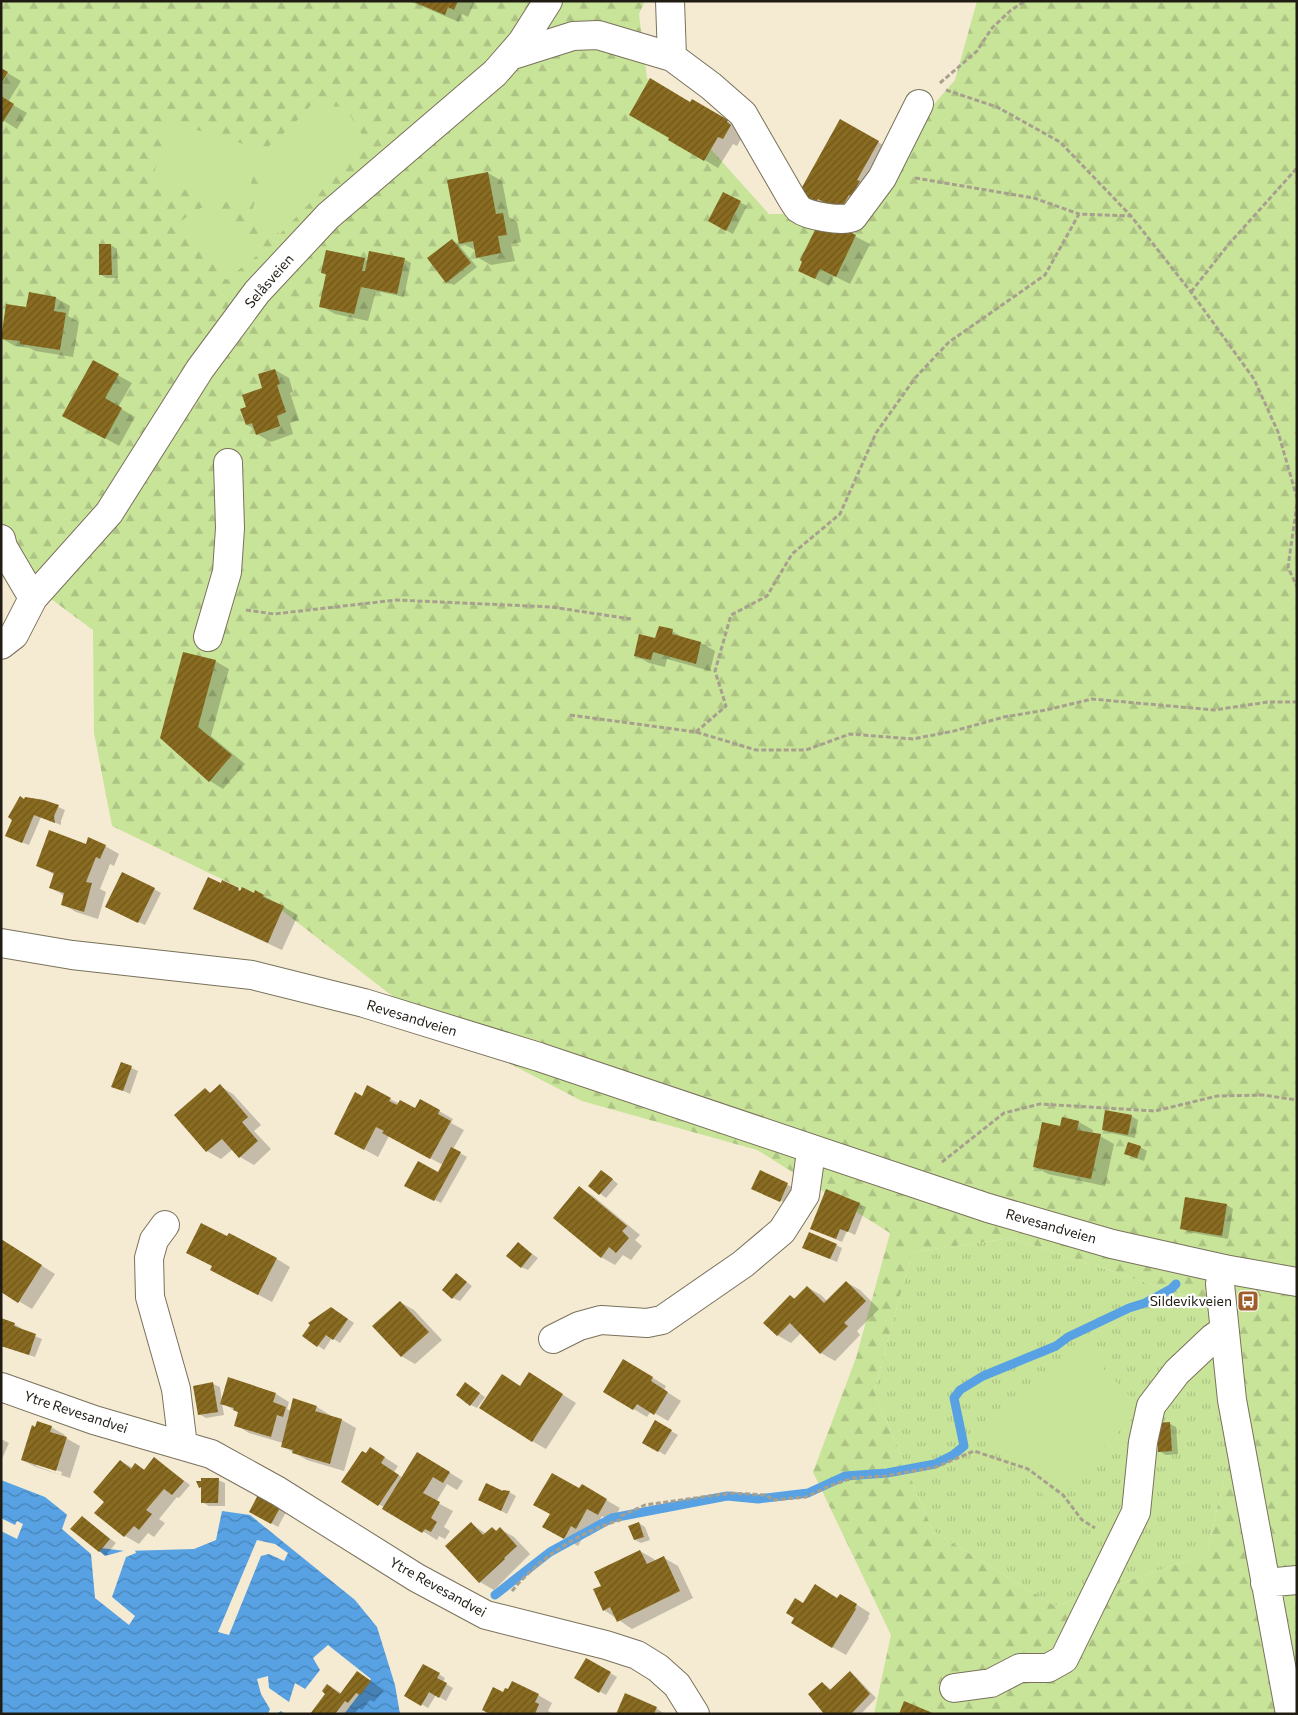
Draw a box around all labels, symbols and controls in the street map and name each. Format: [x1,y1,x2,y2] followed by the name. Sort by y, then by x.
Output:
[241,250,297,311] street label: Selåsveien
[365,996,459,1039] street label: Revesandveien
[1004,1204,1098,1247] street label: Revesandveien
[1236,1289,1260,1313] bus stop icon: Sildevikveien
[1150,1292,1232,1309] place label: Sildevikveien
[22,1387,130,1436] street label: Ytre Revesandvei
[387,1553,490,1620] street label: Ytre Revesandvei

